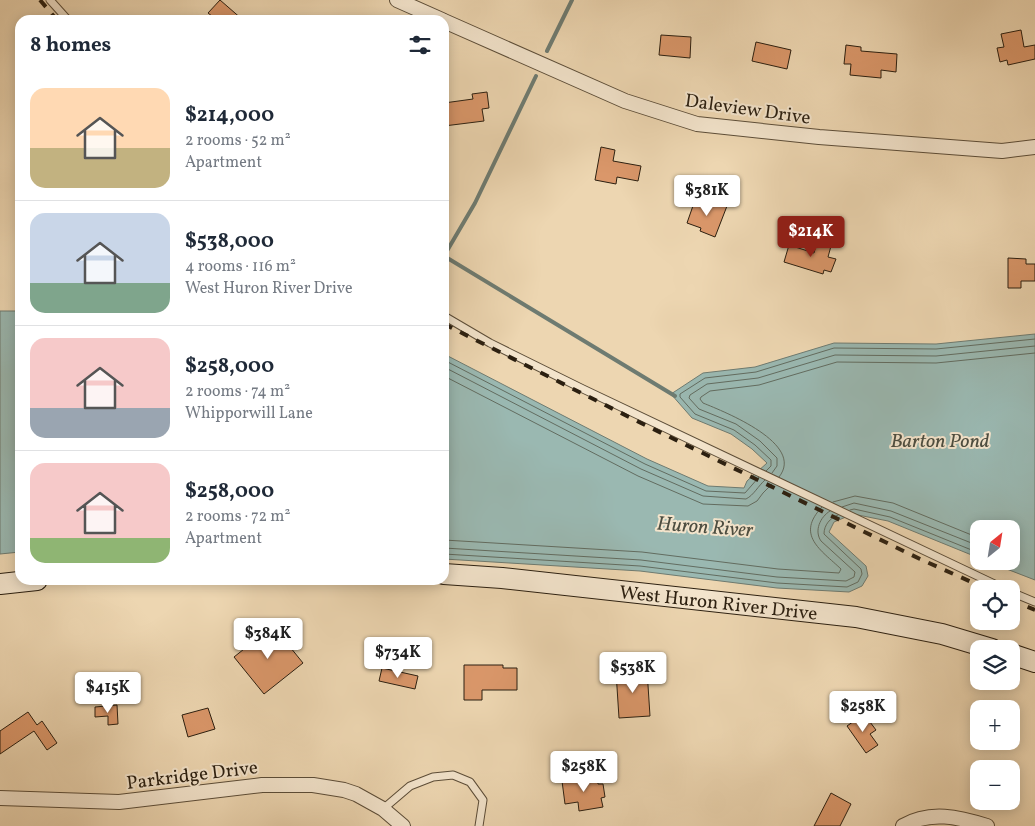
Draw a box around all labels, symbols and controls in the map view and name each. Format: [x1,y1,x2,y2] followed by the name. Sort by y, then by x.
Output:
[30,31,111,60] text: 8 homes
[406,31,434,59] icon: filters
[683,88,812,132] street label: Daleview Drive
[185,101,274,130] text: $214,000
[70,108,130,168] icon: home
[185,130,291,152] text: 2 rooms · 52 m²
[185,152,262,174] text: Apartment
[672,174,742,217] pin: $381K
[685,180,729,202] text: $381K
[776,216,846,258] pin: $214K
[789,221,833,243] text: $214K
[185,227,274,256] text: $538,000
[70,233,130,293] icon: home
[185,256,296,278] text: 4 rooms · 116 m²
[185,278,353,300] text: West Huron River Drive
[185,352,274,381] text: $258,000
[70,358,130,418] icon: home
[185,381,290,403] text: 2 rooms · 74 m²
[185,403,313,425] text: Whipporwill Lane
[891,428,990,456] water label: Barton Pond
[185,477,274,506] text: $258,000
[70,483,130,543] icon: home
[185,506,290,528] text: 2 rooms · 72 m²
[656,511,755,545] water label: Huron River
[970,520,1020,570] north arrow
[970,520,1020,810] map controls
[185,528,262,550] text: Apartment
[618,580,819,628] street label: West Huron River Drive
[970,580,1020,630] button: locate
[233,618,303,660] pin: $384K
[245,623,291,645] text: $384K
[363,636,433,679] pin: $734K
[970,640,1020,690] button: layers
[375,642,421,664] text: $734K
[598,652,668,694] pin: $538K
[610,657,656,679] text: $538K
[73,672,143,714] pin: $415K
[86,677,130,699] text: $415K
[828,690,898,733] pin: $258K
[840,696,886,718] text: $258K
[970,700,1020,750] button: +
[549,750,619,793] pin: $258K
[125,755,259,797] street label: Parkridge Drive
[561,756,607,778] text: $258K
[970,760,1020,810] button: −

